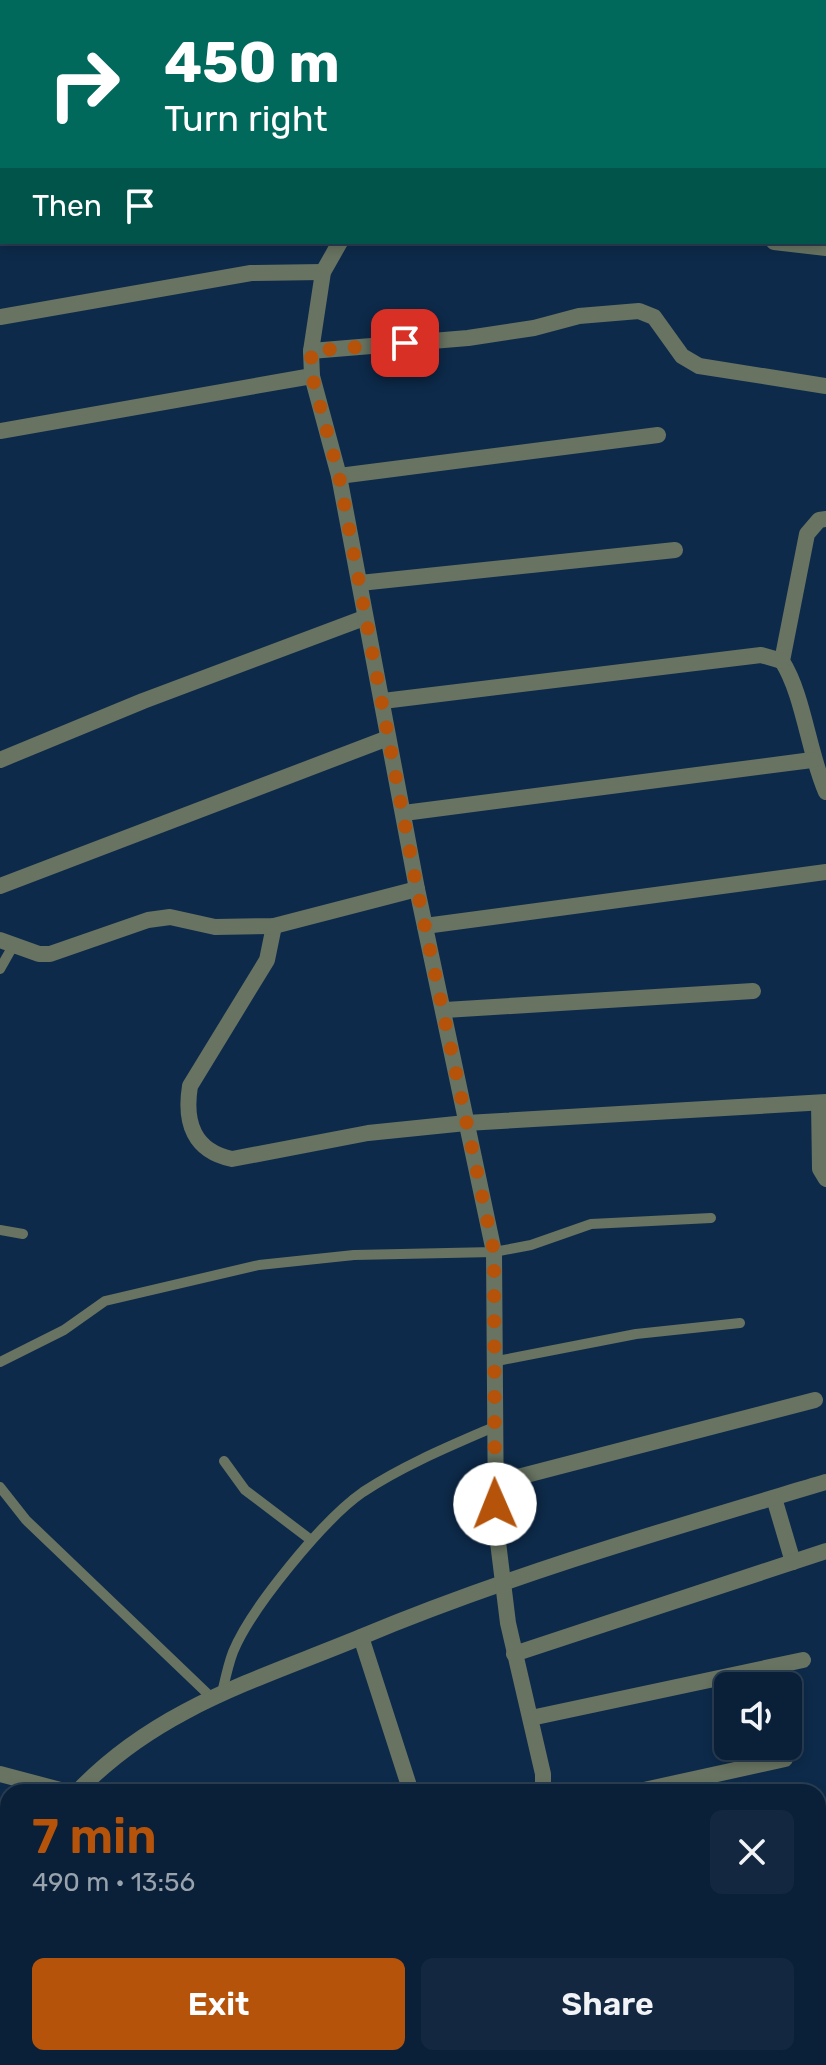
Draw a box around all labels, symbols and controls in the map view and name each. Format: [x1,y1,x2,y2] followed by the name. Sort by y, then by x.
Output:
[164,30,340,96] text: 450 m
[32,32,136,136] icon: right
[164,97,328,140] text: Turn right
[118,184,162,228] icon: arrive
[32,188,102,224] text: Then
[371,309,439,377] pin
[383,321,427,365] icon: arrive
[453,1462,537,1546] position arrow
[714,1672,802,1760] map controls
[714,1672,802,1760] button: sound
[32,1808,157,1865] text: 7 min
[710,1810,794,1894] button: close
[32,1867,195,1898] text: 490 m · 13:56
[32,1958,405,2050] button: Exit
[421,1958,794,2050] button: Share

